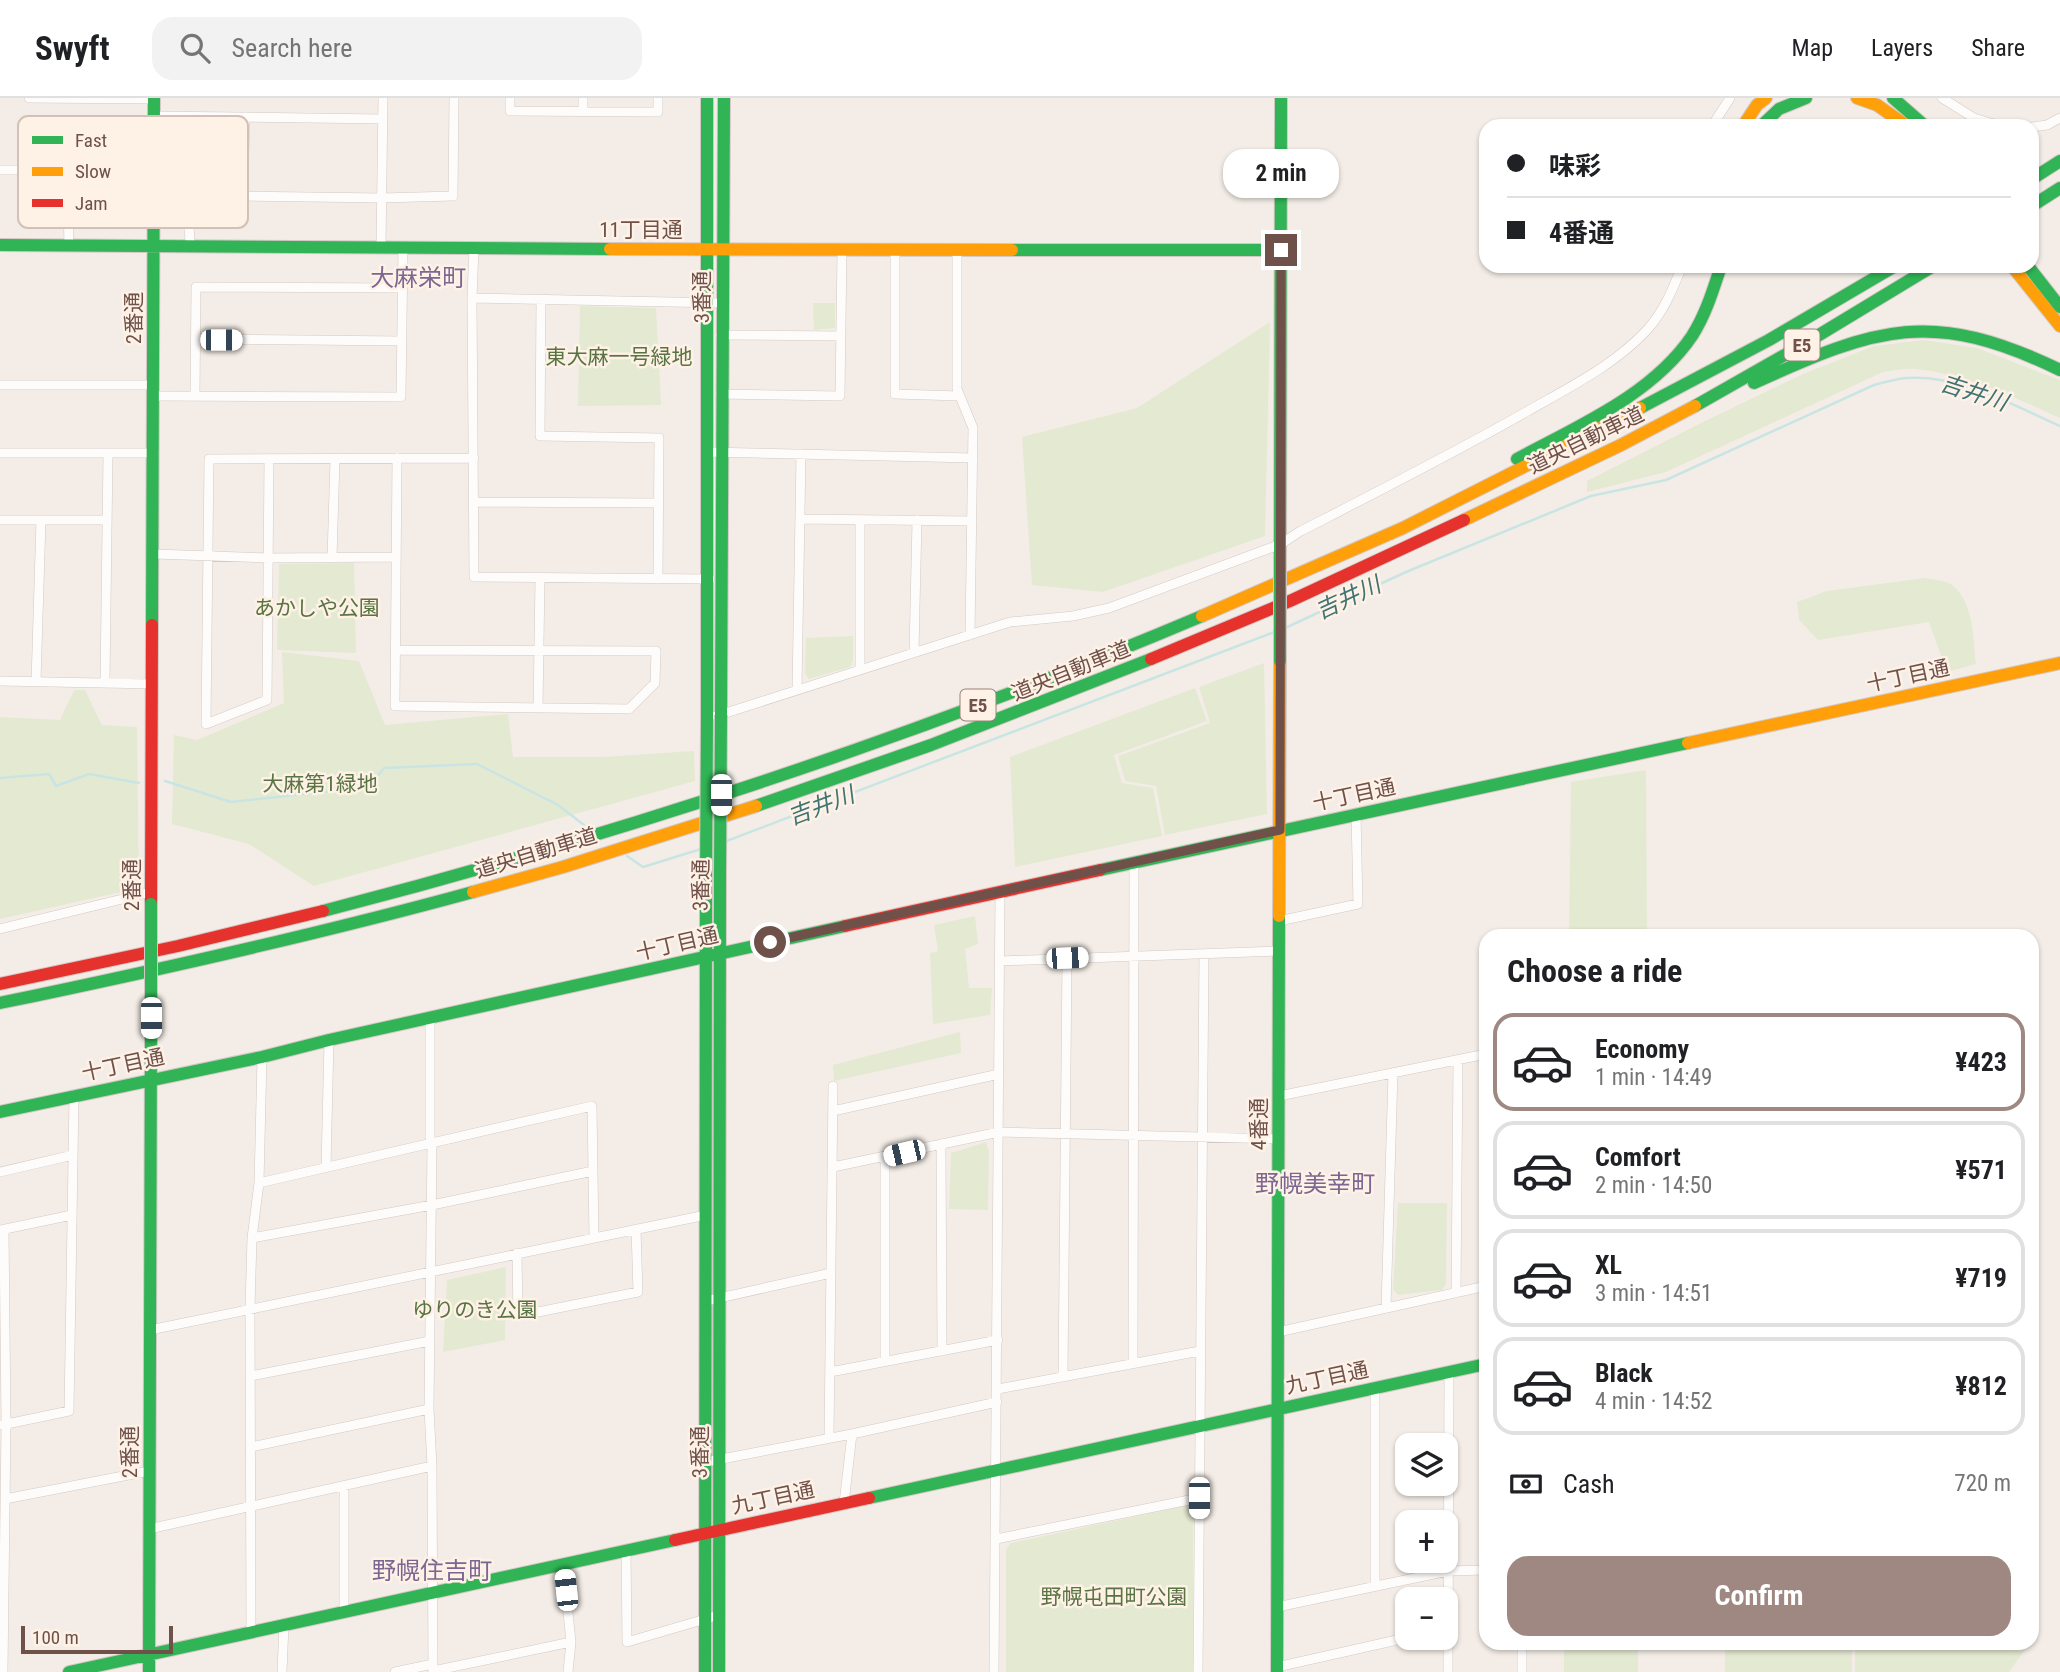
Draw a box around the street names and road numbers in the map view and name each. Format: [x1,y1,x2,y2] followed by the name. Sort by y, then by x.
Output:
[599,218,683,242] street label: 11丁目通
[690,271,714,323] street label: 3番通
[122,292,146,344] street label: 2番通
[1784,330,1820,360] road number: E5
[1524,402,1648,478] street label: 道央自動車道
[1008,636,1134,706] street label: 道央自動車道
[1864,656,1952,696] street label: 十丁目通
[960,690,996,720] road number: E5
[1310,775,1398,815] street label: 十丁目通
[472,823,600,883] street label: 道央自動車道
[120,859,144,911] street label: 2番通
[689,859,713,911] street label: 3番通
[633,923,721,965] street label: 十丁目通
[79,1045,167,1085] street label: 十丁目通
[1247,1098,1271,1150] street label: 4番通
[1283,1358,1371,1398] street label: 九丁目通
[118,1426,142,1478] street label: 2番通
[688,1426,712,1478] street label: 3番通
[729,1478,817,1518] street label: 九丁目通

